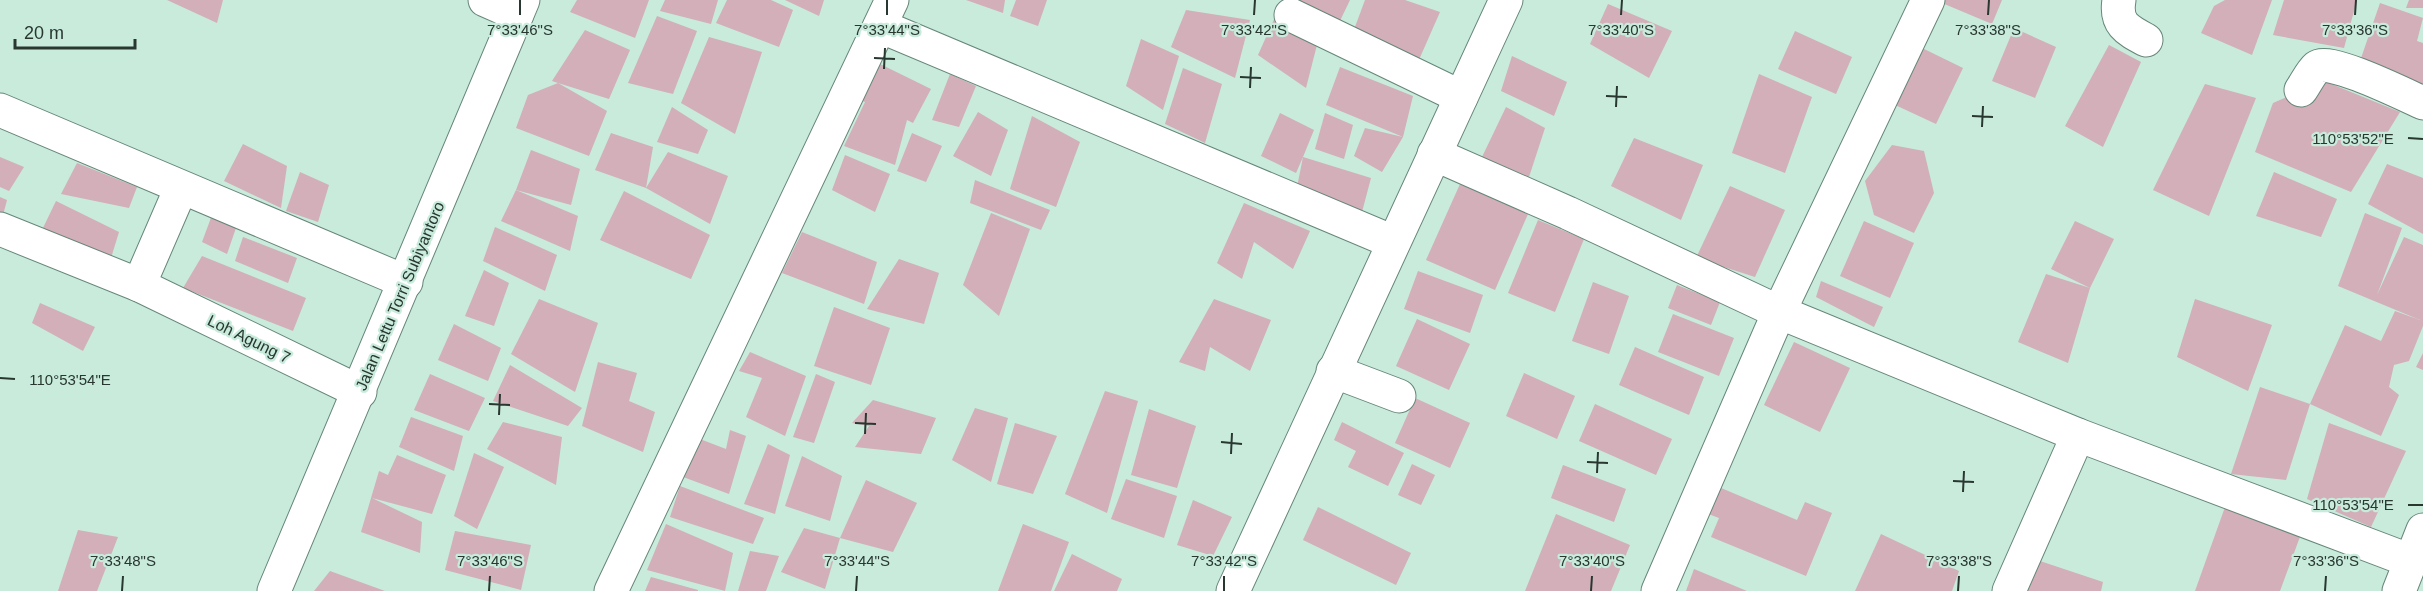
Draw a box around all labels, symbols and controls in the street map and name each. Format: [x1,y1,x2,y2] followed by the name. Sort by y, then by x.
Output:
[15,12,135,50] scale bar
[487,21,553,38] text: 7°33'46"S
[854,21,920,38] text: 7°33'44"S
[1221,21,1287,38] text: 7°33'42"S
[1588,21,1654,38] text: 7°33'40"S
[1955,21,2021,38] text: 7°33'38"S
[2322,21,2388,38] text: 7°33'36"S
[24,23,64,43] text: 20 m
[2312,130,2394,147] text: 110°53'52"E
[352,199,448,393] street label: Jalan Lettu Torri Subiyantoro
[205,312,293,366] street label: Loh Agung 7
[29,371,111,388] text: 110°53'54"E
[2312,496,2394,513] text: 110°53'54"E
[90,552,156,569] text: 7°33'48"S
[457,552,523,569] text: 7°33'46"S
[824,552,890,569] text: 7°33'44"S
[1191,552,1257,569] text: 7°33'42"S
[1559,552,1625,569] text: 7°33'40"S
[1926,552,1992,569] text: 7°33'38"S
[2293,552,2359,569] text: 7°33'36"S

